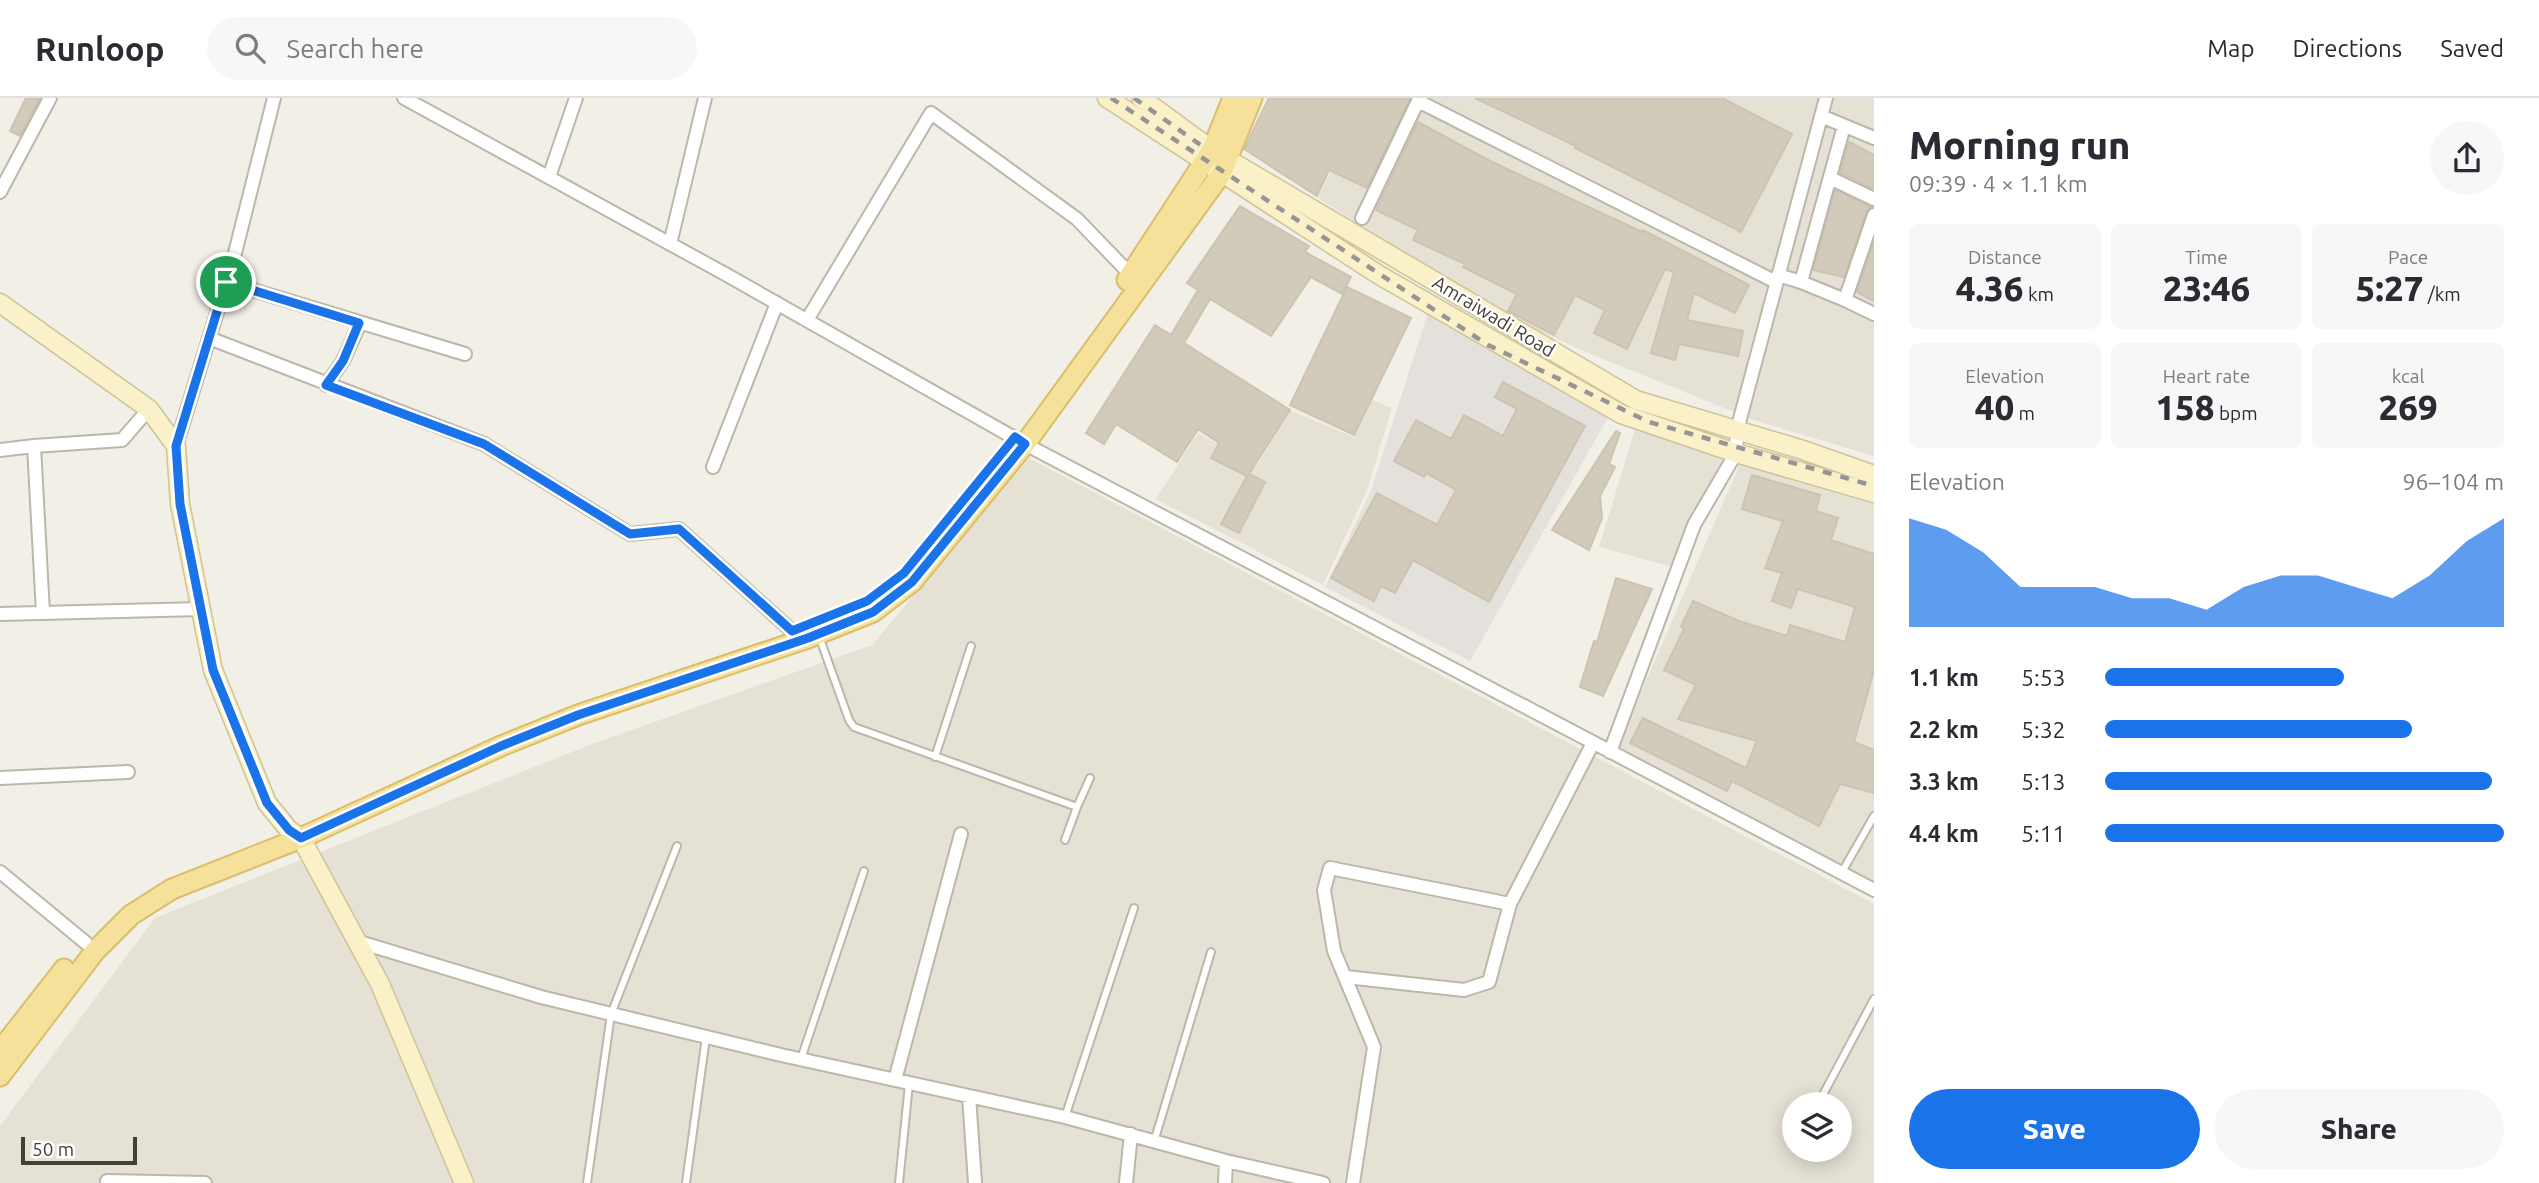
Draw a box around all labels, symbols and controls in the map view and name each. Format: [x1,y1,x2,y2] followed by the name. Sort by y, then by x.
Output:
[207,17,697,80] search box
[231,29,269,67] icon: search
[35,30,165,67] text: Runloop
[287,34,424,63] text: Search here
[2207,35,2254,62] text: Map
[2292,35,2402,62] text: Directions
[2440,35,2504,62] text: Saved
[2430,121,2504,195] button: share
[1909,124,2130,166] text: Morning run
[1909,171,2088,196] text: 09:39 · 4 × 1.1 km
[1968,246,2042,268] text: Distance
[2185,246,2228,268] text: Time
[2388,246,2428,268] text: Pace
[196,252,256,312] pin
[207,263,245,301] icon: arrive
[1956,268,2024,308] text: 4.36
[2163,268,2250,308] text: 23:46
[2356,268,2423,308] text: 5:27
[1429,271,1559,361] street label: Amraiwadi Road
[2024,283,2054,305] text: km
[2423,283,2461,305] text: /km
[1965,365,2044,387] text: Elevation
[2163,365,2250,387] text: Heart rate
[2392,365,2425,387] text: kcal
[1975,387,2014,427] text: 40
[2155,387,2215,427] text: 158
[2379,387,2438,427] text: 269
[2014,402,2035,424] text: m
[2215,402,2258,424] text: bpm
[1909,469,2005,494] text: Elevation
[2403,469,2504,494] text: 96–104 m
[1909,665,1979,690] text: 1.1 km
[2021,665,2066,690] text: 5:53
[1909,717,1979,742] text: 2.2 km
[2021,717,2066,742] text: 5:32
[1909,769,1979,794] text: 3.3 km
[2021,769,2066,794] text: 5:13
[1909,821,1979,846] text: 4.4 km
[2021,821,2066,846] text: 5:11
[1909,1089,2200,1169] button: Save
[2214,1089,2504,1169] button: Share
[1782,1092,1852,1162] map controls
[1782,1092,1852,1162] button: layers
[21,1134,136,1166] scale bar
[32,1138,74,1160] text: 50 m

